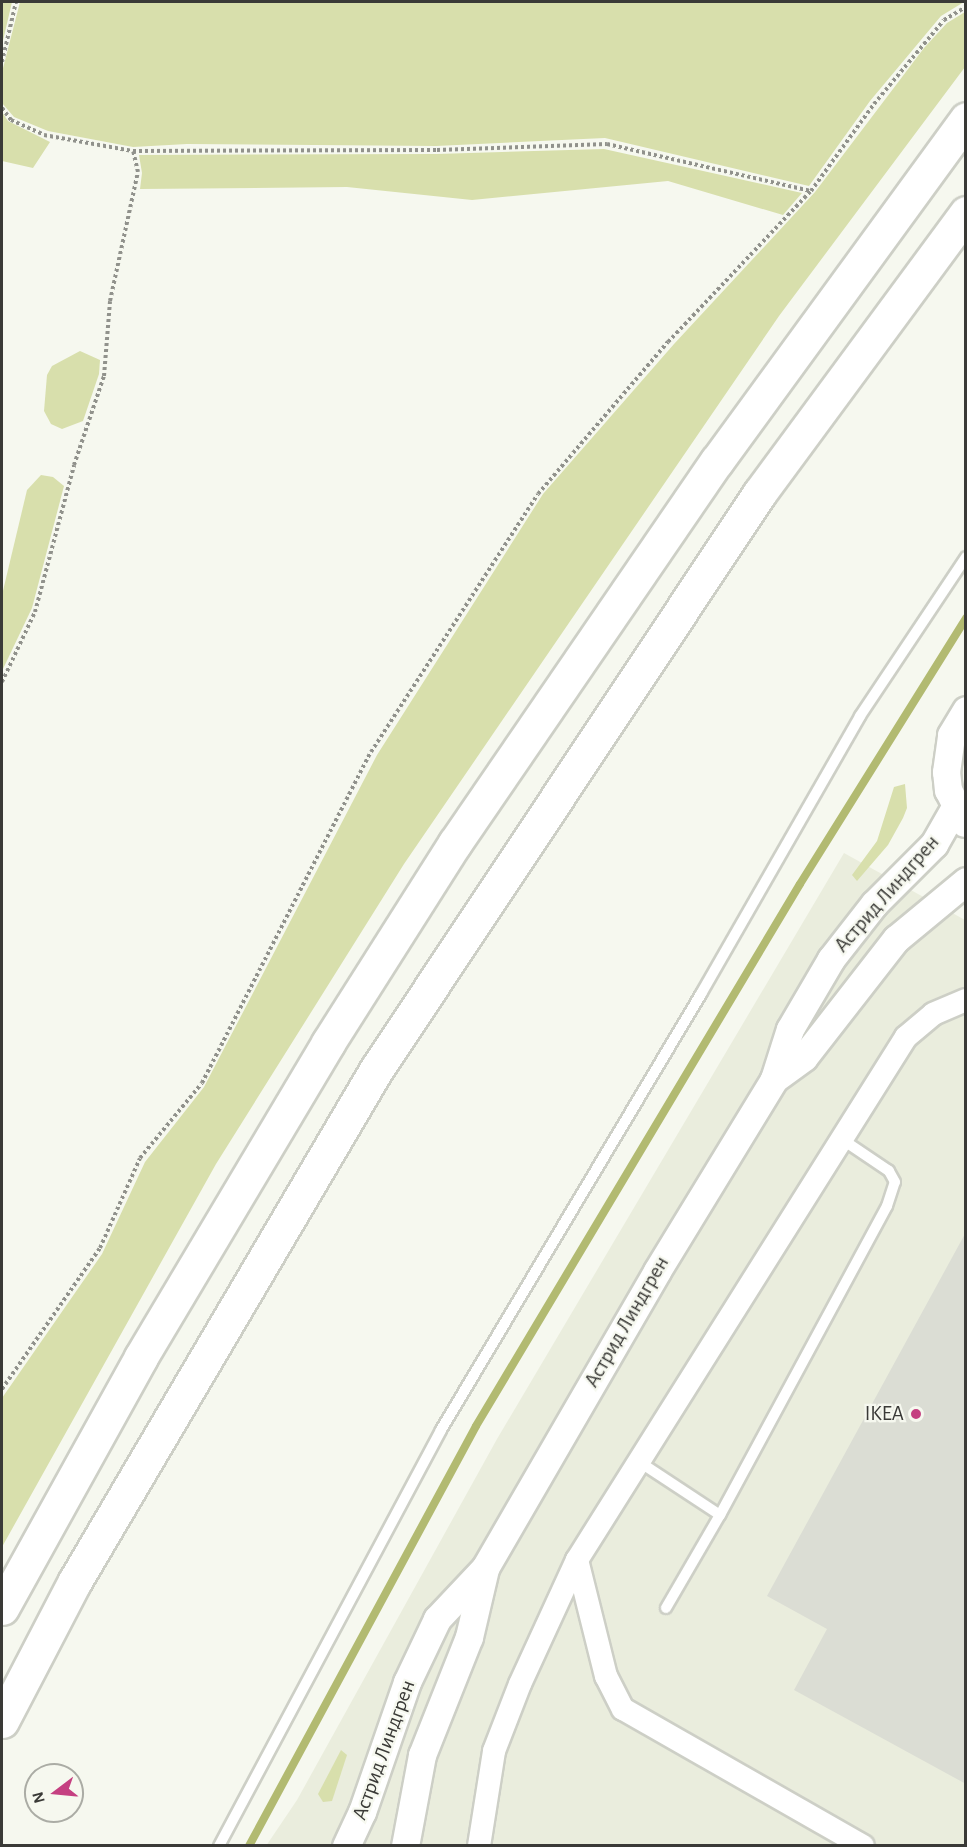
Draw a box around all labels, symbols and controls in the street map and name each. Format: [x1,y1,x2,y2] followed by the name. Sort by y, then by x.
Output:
[829,830,945,958] street label: Астрид Линдгрен
[579,1252,675,1392] street label: Астрид Линдгрен
[865,1401,904,1427] place label: IKEA
[909,1407,923,1421] marker: IKEA
[347,1676,421,1824] street label: Астрид Линдгрен
[24,1763,84,1823] north arrow
[29,1790,48,1805] text: N

